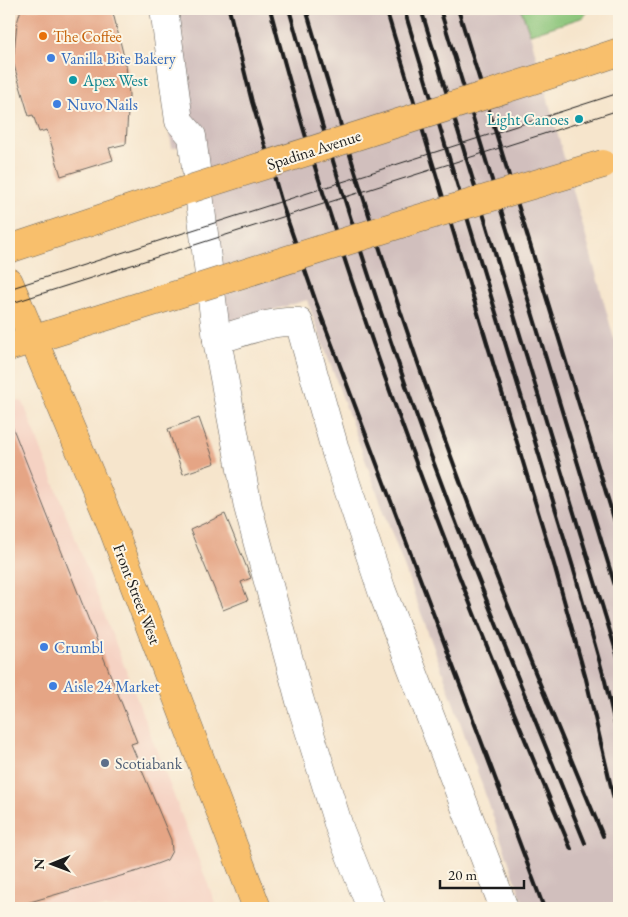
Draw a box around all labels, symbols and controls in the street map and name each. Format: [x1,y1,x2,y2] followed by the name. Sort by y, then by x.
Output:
[53,26,122,47] place label: The Coffee
[37,30,49,42] marker: The Coffee
[61,48,177,69] place label: Vanilla Bite Bakery
[45,52,57,64] marker: Vanilla Bite Bakery
[82,70,148,91] place label: Apex West
[67,74,79,86] marker: Apex West
[67,94,138,115] place label: Nuvo Nails
[51,98,63,110] marker: Nuvo Nails
[487,109,569,130] place label: Light Canoes
[573,113,585,125] marker: Light Canoes
[264,125,364,175] street label: Spadina Avenue
[108,541,166,647] street label: Front Street West
[54,637,104,658] place label: Crumbl
[38,641,50,653] marker: Crumbl
[62,676,160,697] place label: Aisle 24 Market
[47,680,59,692] marker: Aisle 24 Market
[115,753,183,774] place label: Scotiabank
[99,757,111,769] marker: Scotiabank
[28,840,78,890] north arrow
[440,857,524,889] scale bar
[30,858,48,870] text: N
[448,865,477,884] text: 20 m

